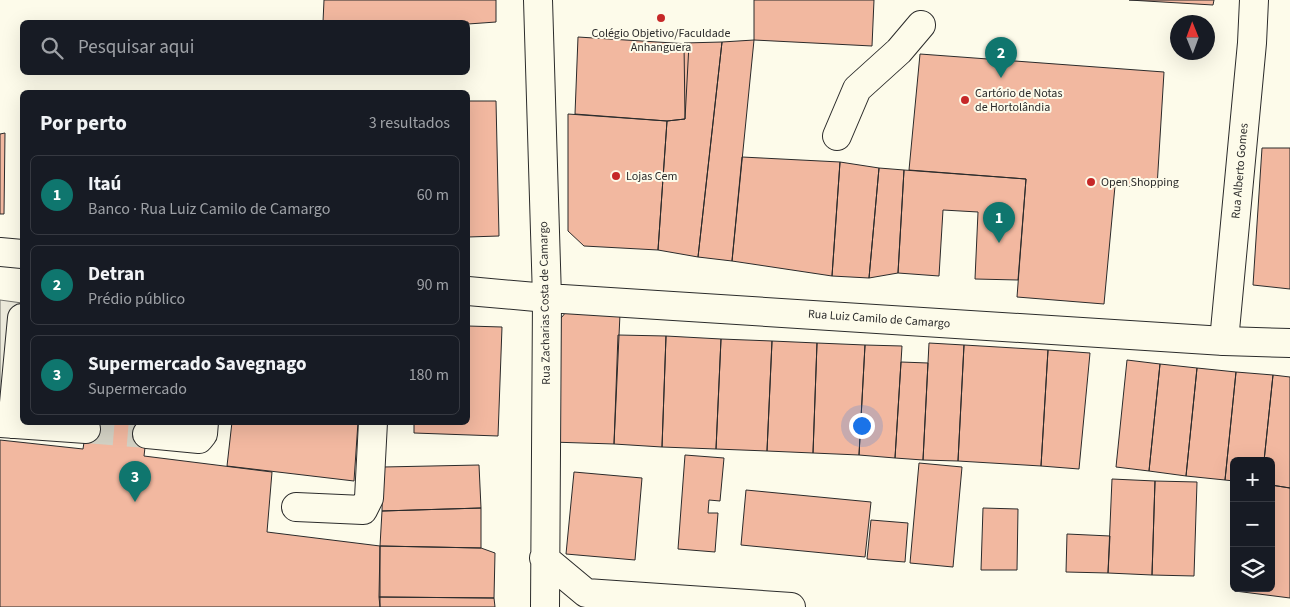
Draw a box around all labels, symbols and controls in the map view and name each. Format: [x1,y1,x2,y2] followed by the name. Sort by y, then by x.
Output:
[655,12,667,24] marker: Colégio Objetivo/Faculdade Anhanguera
[1170,15,1215,60] north arrow
[20,20,470,75] search box
[592,25,730,56] place label: Colégio Objetivo/Faculdade Anhanguera
[38,34,66,62] icon: search
[78,34,194,61] text: Pesquisar aqui
[985,37,1017,78] pin: 2
[975,85,1062,116] place label: Cartório de Notas de Hortolândia
[959,94,971,106] marker: Cartório de Notas de Hortolândia
[40,108,127,138] text: Por perto
[369,112,450,134] text: 3 resultados
[1227,123,1253,219] street label: Rua Alberto Gomes
[626,168,677,185] place label: Lojas Cem
[610,170,622,182] marker: Lojas Cem
[88,171,121,198] text: Itaú
[1101,174,1179,191] place label: Open Shopping
[1085,176,1097,188] marker: Open Shopping
[53,184,61,206] text: 1
[417,184,449,206] text: 60 m
[88,198,330,220] text: Banco · Rua Luiz Camilo de Camargo
[983,202,1015,243] pin: 1
[535,221,555,385] street label: Rua Zacharias Costa de Camargo
[88,261,145,288] text: Detran
[53,274,61,296] text: 2
[417,274,449,296] text: 90 m
[88,288,185,310] text: Prédio público
[807,306,951,332] street label: Rua Luiz Camilo de Camargo
[88,351,306,378] text: Supermercado Savegnago
[53,364,61,386] text: 3
[409,364,449,386] text: 180 m
[88,378,187,400] text: Supermercado
[849,413,875,439] your location
[1230,457,1275,592] map controls
[1230,457,1275,502] button: +
[119,461,151,502] pin: 3
[1230,502,1275,547] button: −
[1230,547,1275,592] button: layers

